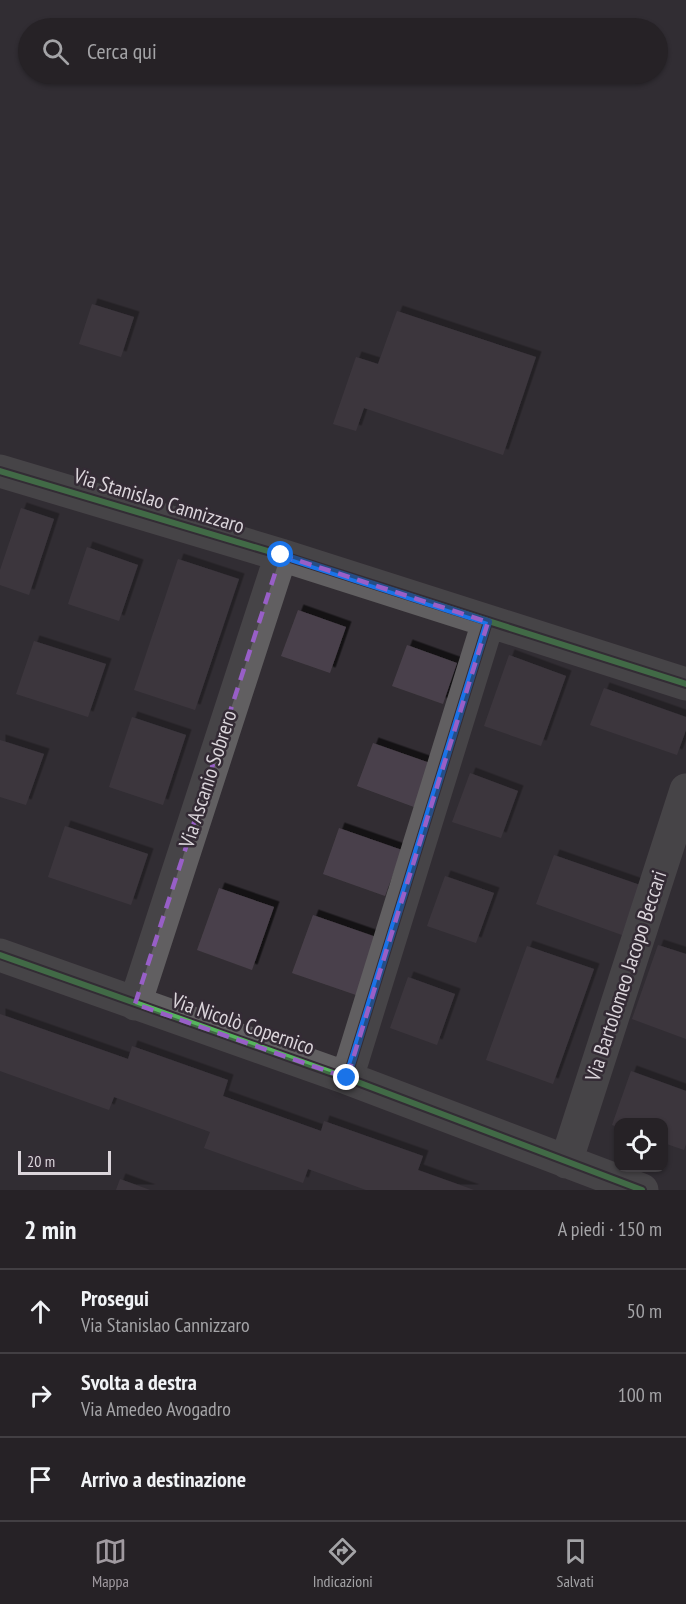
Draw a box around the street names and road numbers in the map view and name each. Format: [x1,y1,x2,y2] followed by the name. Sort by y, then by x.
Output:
[70,461,248,539] street label: Via Stanislao Cannizzaro
[172,707,242,852] street label: Via Ascanio Sobrero
[578,867,672,1086] street label: Via Bartolomeo Jacopo Beccari
[167,986,318,1061] street label: Via Nicolò Copernico

